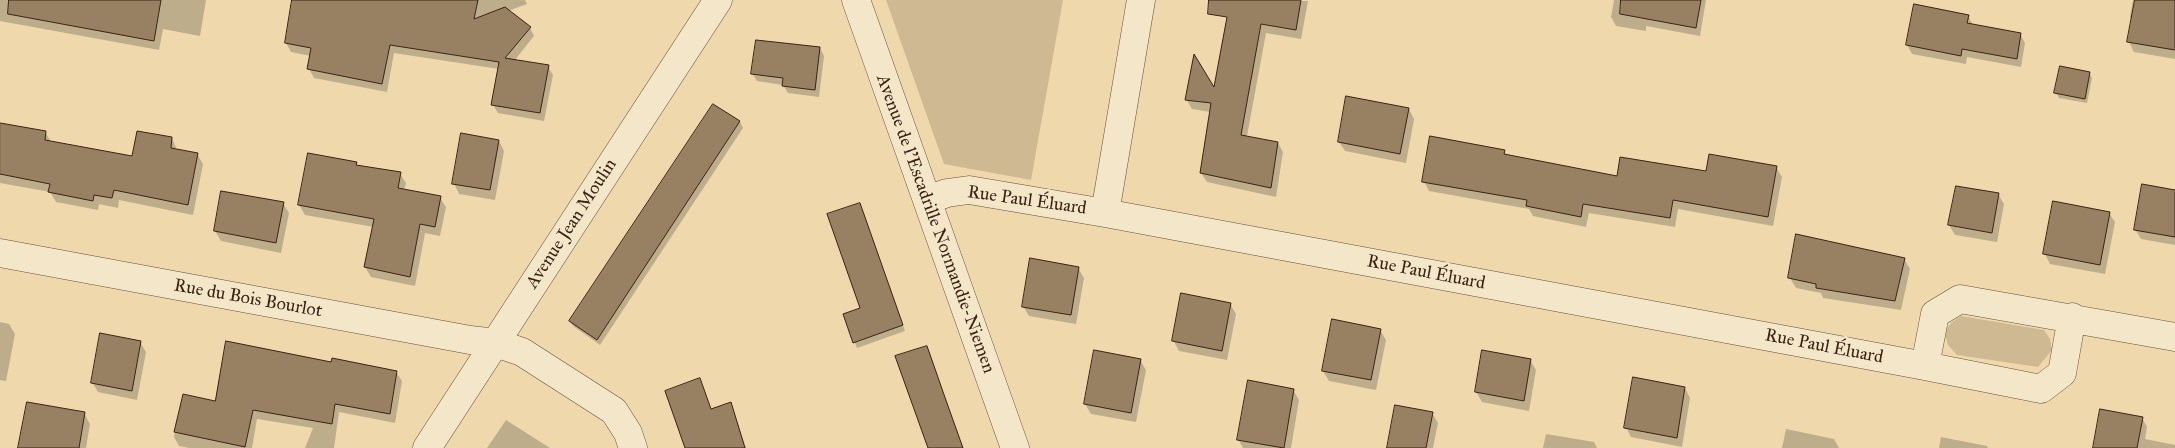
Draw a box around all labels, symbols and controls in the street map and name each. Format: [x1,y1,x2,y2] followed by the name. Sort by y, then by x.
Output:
[871,72,999,376] street label: Avenue de l'Escadrille Normandie-Niemen
[522,155,622,293] street label: Avenue Jean Moulin
[966,182,1088,220] street label: Rue Paul Éluard
[1365,251,1487,295] street label: Rue Paul Éluard
[172,275,324,323] street label: Rue du Bois Bourlot
[1763,325,1885,369] street label: Rue Paul Éluard

